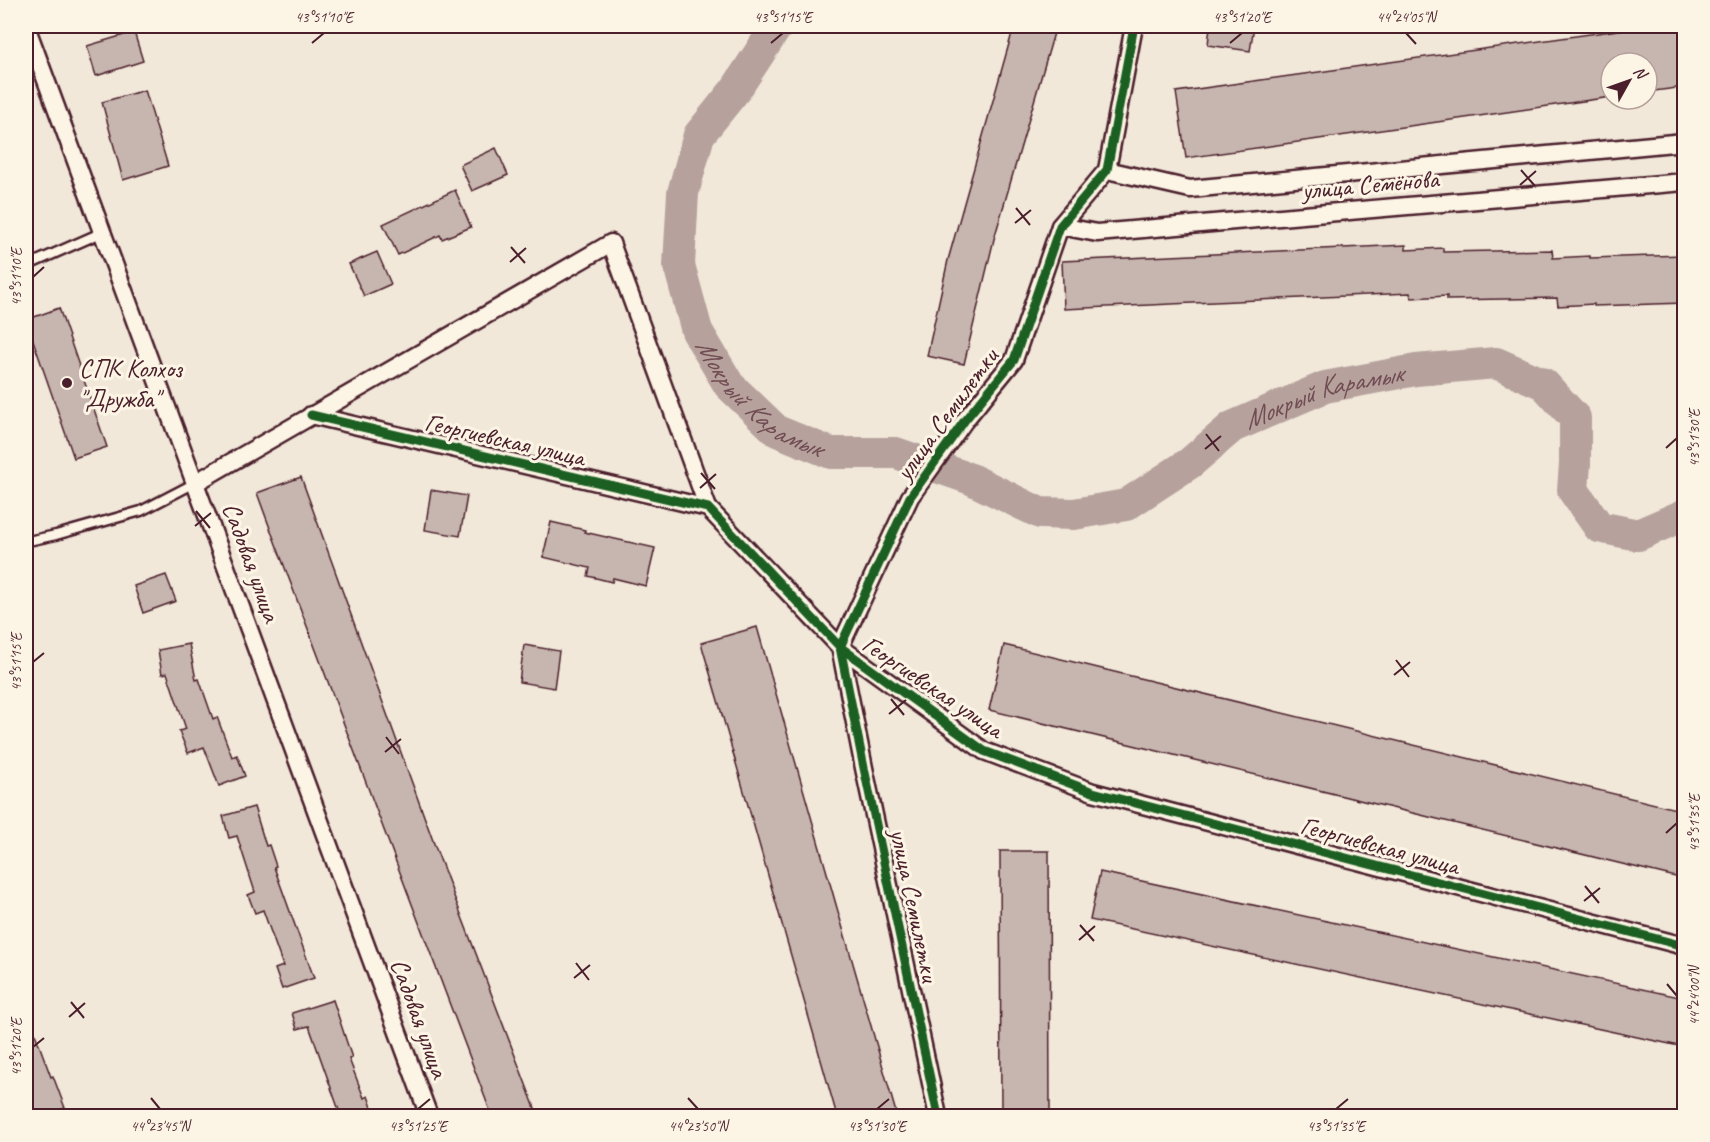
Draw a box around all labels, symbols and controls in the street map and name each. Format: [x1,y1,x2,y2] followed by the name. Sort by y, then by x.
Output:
[295,8,355,27] text: 43°51'10"E
[754,8,814,27] text: 43°51'15"E
[1213,8,1273,27] text: 43°51'20"E
[1376,8,1439,27] text: 44°24'05"N
[1599,51,1659,111] north arrow
[1629,62,1653,85] text: N
[1298,162,1441,207] street label: улица Семёнова
[7,246,26,306] text: 43°51'10"E
[688,332,832,467] water label: Мокрый Карамык
[886,340,1006,489] street label: улица Семилетки
[79,352,184,415] place label: СПК Колхоз "Дружба"
[1238,355,1410,437] water label: Мокрый Карамык
[60,376,74,390] marker: СПК Колхоз "Дружба"
[422,405,590,474] street label: Георгиевская улица
[1685,407,1704,467] text: 43°51'30"E
[215,498,289,628] street label: Садовая улица
[856,627,1011,747] street label: Георгиевская улица
[7,631,26,691] text: 43°51'15"E
[1685,792,1704,852] text: 43°51'35"E
[1297,808,1465,883] street label: Георгиевская улица
[882,824,947,986] street label: улица Семилетки
[383,954,457,1084] street label: Садовая улица
[1685,963,1704,1026] text: 44°24'00"N
[7,1016,26,1076] text: 43°51'20"E
[130,1117,193,1136] text: 44°23'45"N
[389,1117,449,1136] text: 43°51'25"E
[668,1117,731,1136] text: 44°23'50"N
[848,1117,908,1136] text: 43°51'30"E
[1307,1117,1367,1136] text: 43°51'35"E

